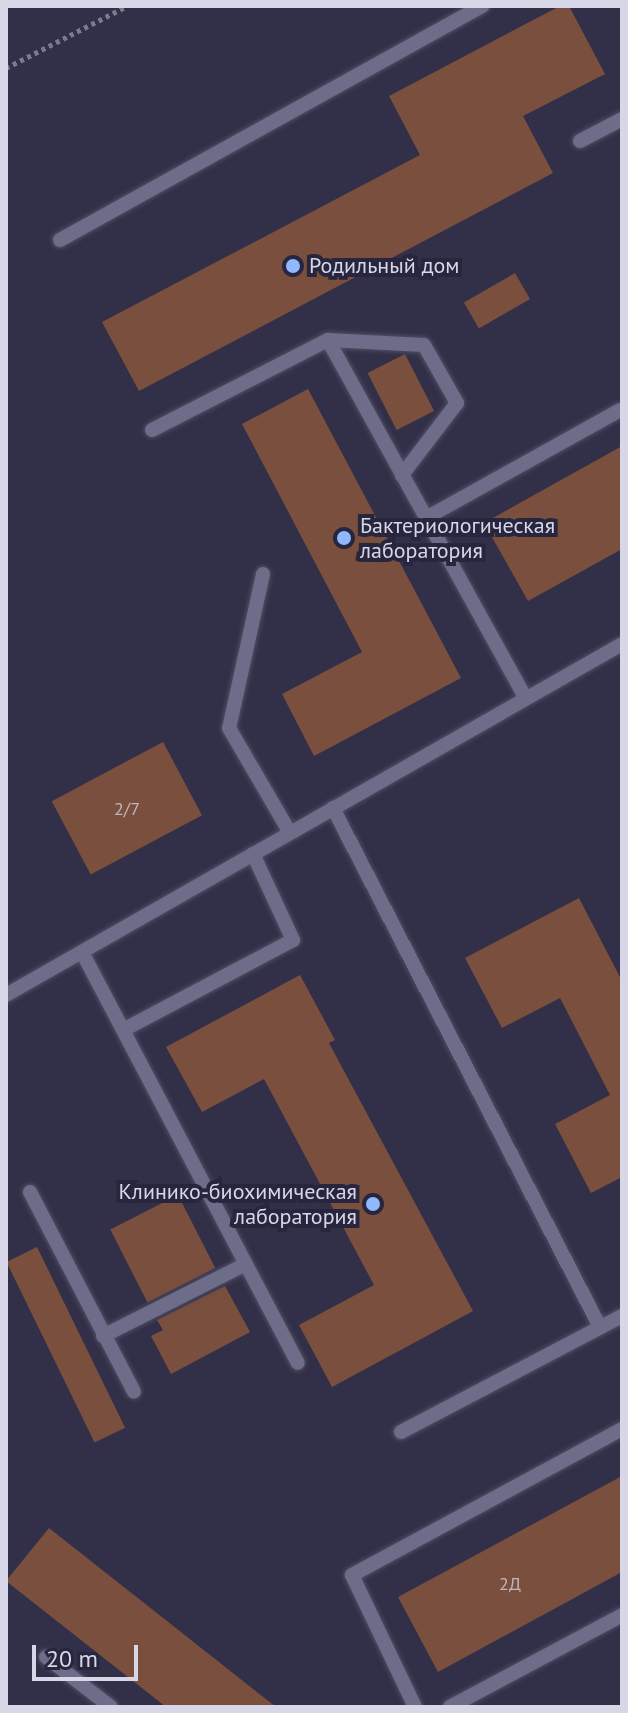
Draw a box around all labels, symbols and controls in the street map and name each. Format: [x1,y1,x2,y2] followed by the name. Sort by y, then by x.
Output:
[309,253,460,279] place label: Родильный дом
[284,257,302,275] marker: Родильный дом
[360,512,555,564] place label: Бактериологическая лаборатория
[335,529,353,547] marker: Бактериологическая лаборатория
[114,798,140,820] house number: 2/7
[118,1178,357,1230] place label: Клинико-биохимическая лаборатория
[364,1195,382,1213] marker: Клинико-биохимическая лаборатория
[499,1573,521,1595] house number: 2Д
[36,1629,142,1679] scale bar
[46,1643,98,1674] text: 20 m

